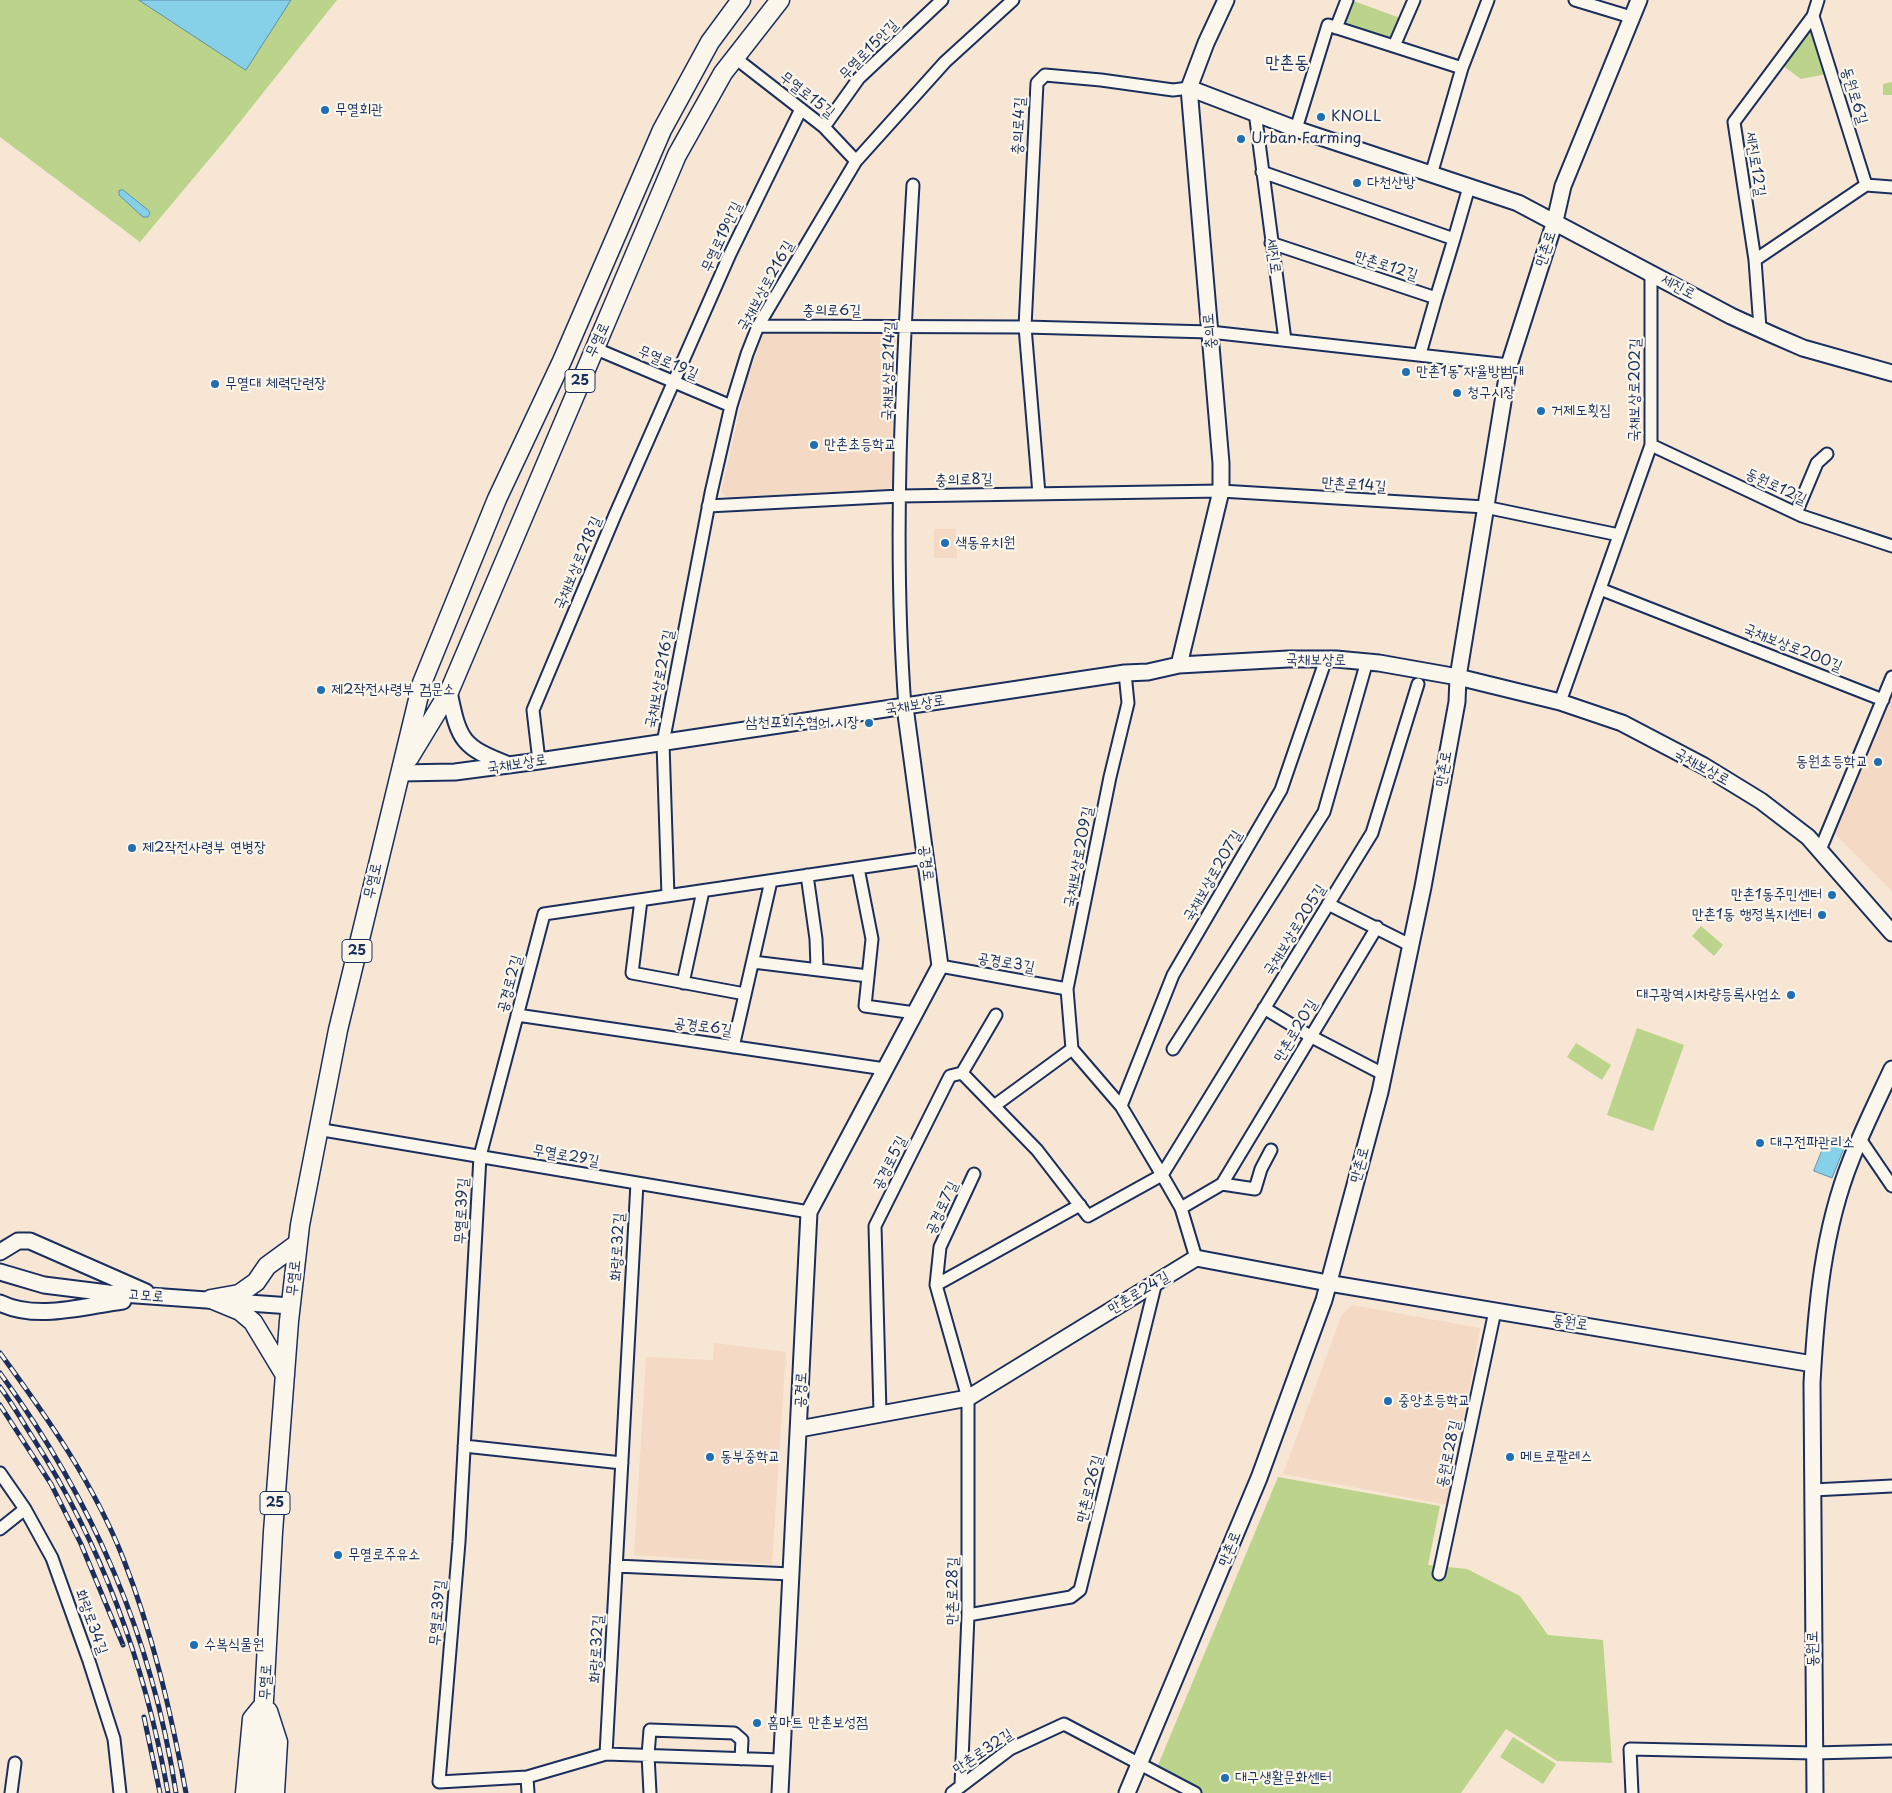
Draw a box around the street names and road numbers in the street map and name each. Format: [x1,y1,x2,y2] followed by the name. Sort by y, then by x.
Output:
[836,16,902,84] street label: 무열로15안길
[1837,65,1871,127] street label: 동원로6길
[776,68,838,122] street label: 무열로15길
[1008,96,1030,156] street label: 충의로4길
[1741,130,1769,198] street label: 세진로12길
[698,199,746,275] street label: 무열로19안길
[1532,229,1560,269] street label: 만촌로
[1262,237,1284,275] street label: 세진로
[734,238,798,334] street label: 국채보상로216길
[1352,247,1420,285] street label: 만촌로12길
[1658,271,1698,303] street label: 세진로
[803,302,861,320] street label: 충의로6길
[1199,312,1221,350] street label: 충의로
[582,320,614,360] street label: 무열로
[878,321,900,421] street label: 국채보상로214길
[1625,338,1645,442] street label: 국채보상로202길
[635,342,701,384] street label: 무열로19길
[565,370,595,392] road number: 25
[1742,465,1810,509] street label: 동원로12길
[935,470,993,490] street label: 충의로8길
[1321,474,1387,496] street label: 만촌로14길
[550,514,606,612] street label: 국채보상로218길
[1741,620,1845,676] street label: 국채보상로200길
[642,628,678,730] street label: 국채보상로216길
[1286,650,1346,670] street label: 국채보상로
[884,691,946,719] street label: 국채보상로
[1671,744,1733,790] street label: 국채보상로
[1432,750,1456,788] street label: 만촌로
[486,751,548,777] street label: 국채보상로
[1060,805,1098,909] street label: 국채보상로209길
[1180,827,1246,925] street label: 국채보상로207길
[915,844,937,882] street label: 공경로
[360,861,386,901] street label: 무열로
[1260,881,1330,979] street label: 국채보상로205길
[342,939,372,962] road number: 25
[976,949,1036,977] street label: 공경로3길
[494,953,526,1015] street label: 공경로2길
[1270,996,1322,1066] street label: 만촌로20길
[673,1014,733,1040] street label: 공경로6길
[869,1133,911,1193] street label: 공경로5길
[531,1141,601,1171] street label: 무열로29길
[1347,1145,1373,1185] street label: 만촌로
[451,1177,473,1245] street label: 무열로39길
[922,1178,962,1238] street label: 공경로7길
[607,1212,629,1282] street label: 화랑로32길
[283,1259,305,1297] street label: 무열로
[1105,1268,1173,1318] street label: 만촌로24길
[127,1286,165,1306] street label: 고모로
[1551,1311,1589,1335] street label: 동원로
[791,1371,811,1409] street label: 공경로
[1433,1419,1465,1489] street label: 동원로28길
[1073,1453,1107,1525] street label: 만촌로26길
[260,1492,290,1515] road number: 25
[1215,1529,1245,1569] street label: 만촌로
[943,1557,963,1625] street label: 만촌로28길
[426,1579,450,1647] street label: 무열로39길
[71,1587,111,1657] street label: 화랑로34길
[586,1614,608,1684] street label: 화랑로32길
[1804,1631,1822,1667] street label: 동원로
[256,1663,276,1701] street label: 무열로
[950,1725,1016,1779] street label: 만촌로32길

